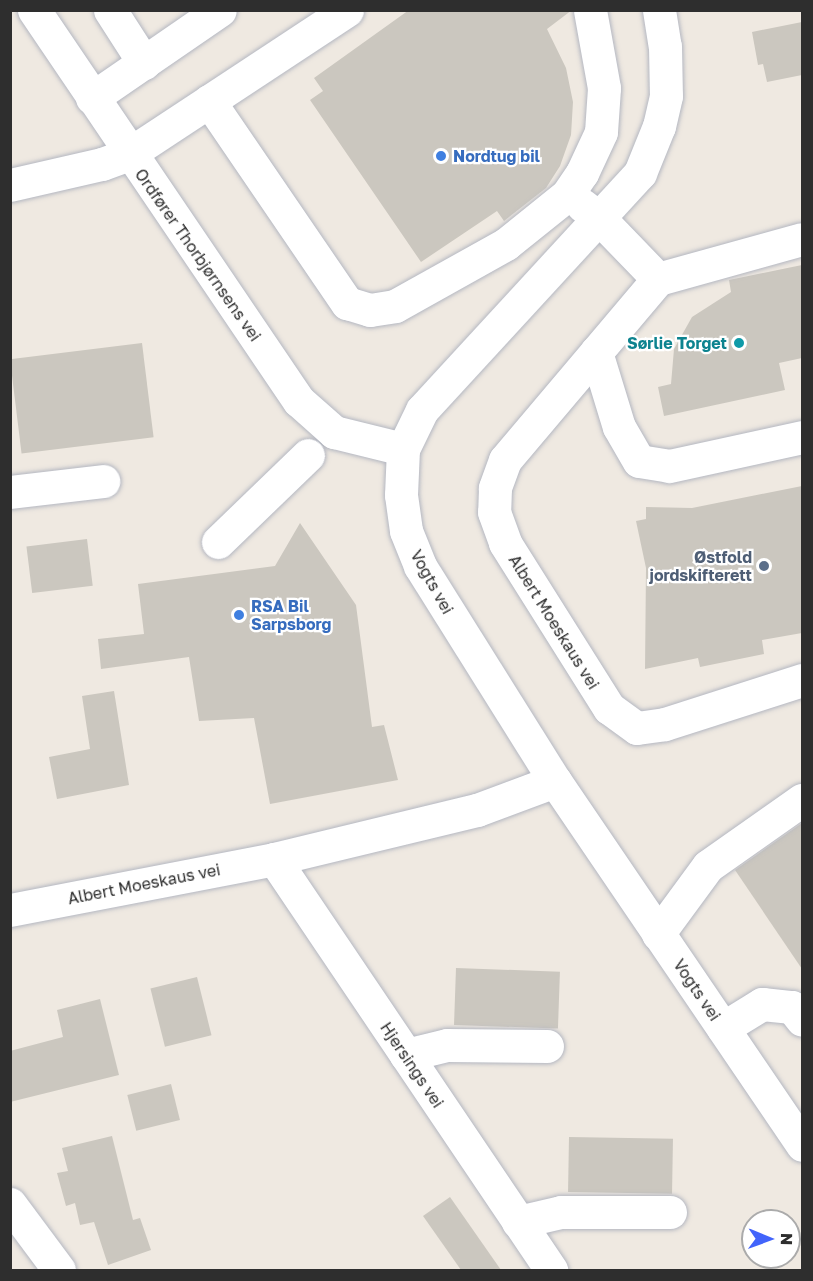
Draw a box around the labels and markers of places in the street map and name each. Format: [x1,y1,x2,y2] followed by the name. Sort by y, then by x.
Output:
[453,146,540,166] place label: Nordtug bil
[434,149,448,163] marker: Nordtug bil
[627,333,727,353] place label: Sørlie Torget
[732,336,746,350] marker: Sørlie Torget
[650,547,752,585] place label: Østfold jordskifterett
[757,559,771,573] marker: Østfold jordskifterett
[251,596,331,634] place label: RSA Bil Sarpsborg
[232,608,246,622] marker: RSA Bil Sarpsborg

